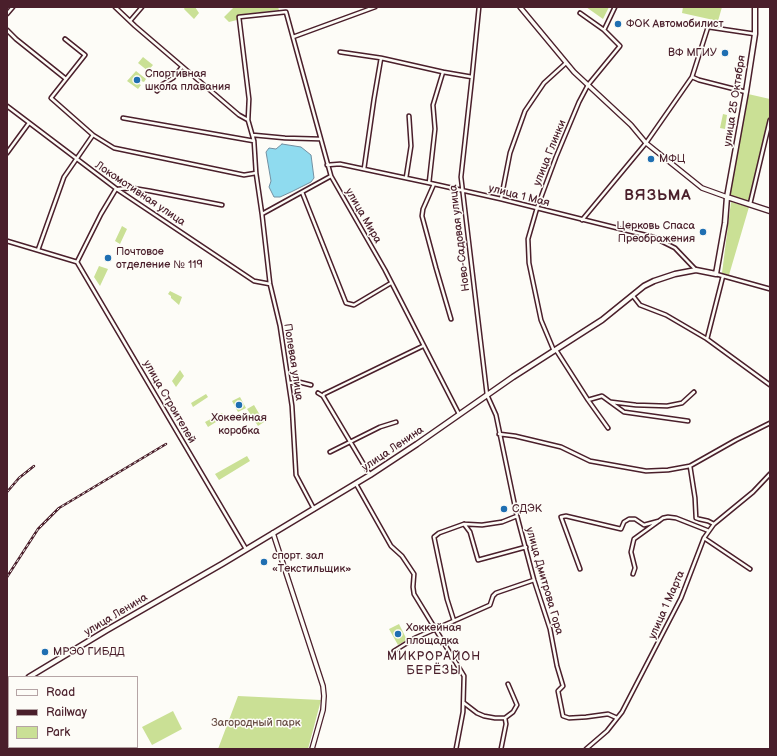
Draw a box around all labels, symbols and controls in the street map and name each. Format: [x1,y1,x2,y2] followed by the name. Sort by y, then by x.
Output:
[626,17,724,31] place label: ФОК Автомобилист
[613,19,623,29] marker: ФОК Автомобилист
[668,46,717,60] place label: ВФ МГИУ
[720,48,730,58] marker: ВФ МГИУ
[721,54,749,148] street label: улица 25 Октября
[145,67,230,93] place label: Спортивная школа плавания
[132,75,142,85] marker: Спортивная школа плавания
[531,118,569,188] street label: улица Глинки
[659,152,685,166] place label: МФЦ
[646,154,656,164] marker: МФЦ
[92,159,188,229] street label: Локомотивная улица
[487,182,551,210] street label: улица 1 Мая
[447,184,473,292] street label: Ново-Садовая улица
[342,186,384,246] street label: улица Мира
[624,187,692,205] district label: ВЯЗЬМА
[616,219,695,245] place label: Церковь Спаса Преображения
[698,227,708,237] marker: Церковь Спаса Преображения
[116,245,203,271] place label: Почтовое отделение № 119
[103,253,113,263] marker: Почтовое отделение № 119
[280,322,306,402] street label: Полевая улица
[140,358,198,446] street label: улица Строителей
[234,400,244,410] marker: Хокеейная коробка
[211,411,267,437] place label: Хокеейная коробка
[360,424,426,474] street label: улица Ленина
[512,502,542,516] place label: СДЭК
[499,504,509,514] marker: СДЭК
[522,526,566,636] street label: улица Дмитрова Гора
[272,549,351,575] place label: спорт. зал «Текстильщик»
[259,557,269,567] marker: спорт. зал «Текстильщик»
[646,569,688,641] street label: улица 1 Марта
[82,591,150,639] street label: улица Ленина
[406,621,461,647] place label: Хоккейная площадка
[393,629,403,639] marker: Хоккейная площадка
[53,645,125,659] place label: МРЭО ГИБДД
[40,647,50,657] marker: МРЭО ГИБДД
[387,650,481,678] district label: МИКРОРАЙОН БЕРЁЗЫ
[8,676,138,748] legend
[46,685,75,700] text: Road
[46,705,87,720] text: Railway
[211,716,301,730] park label: Загородный парк
[46,725,70,740] text: Park

